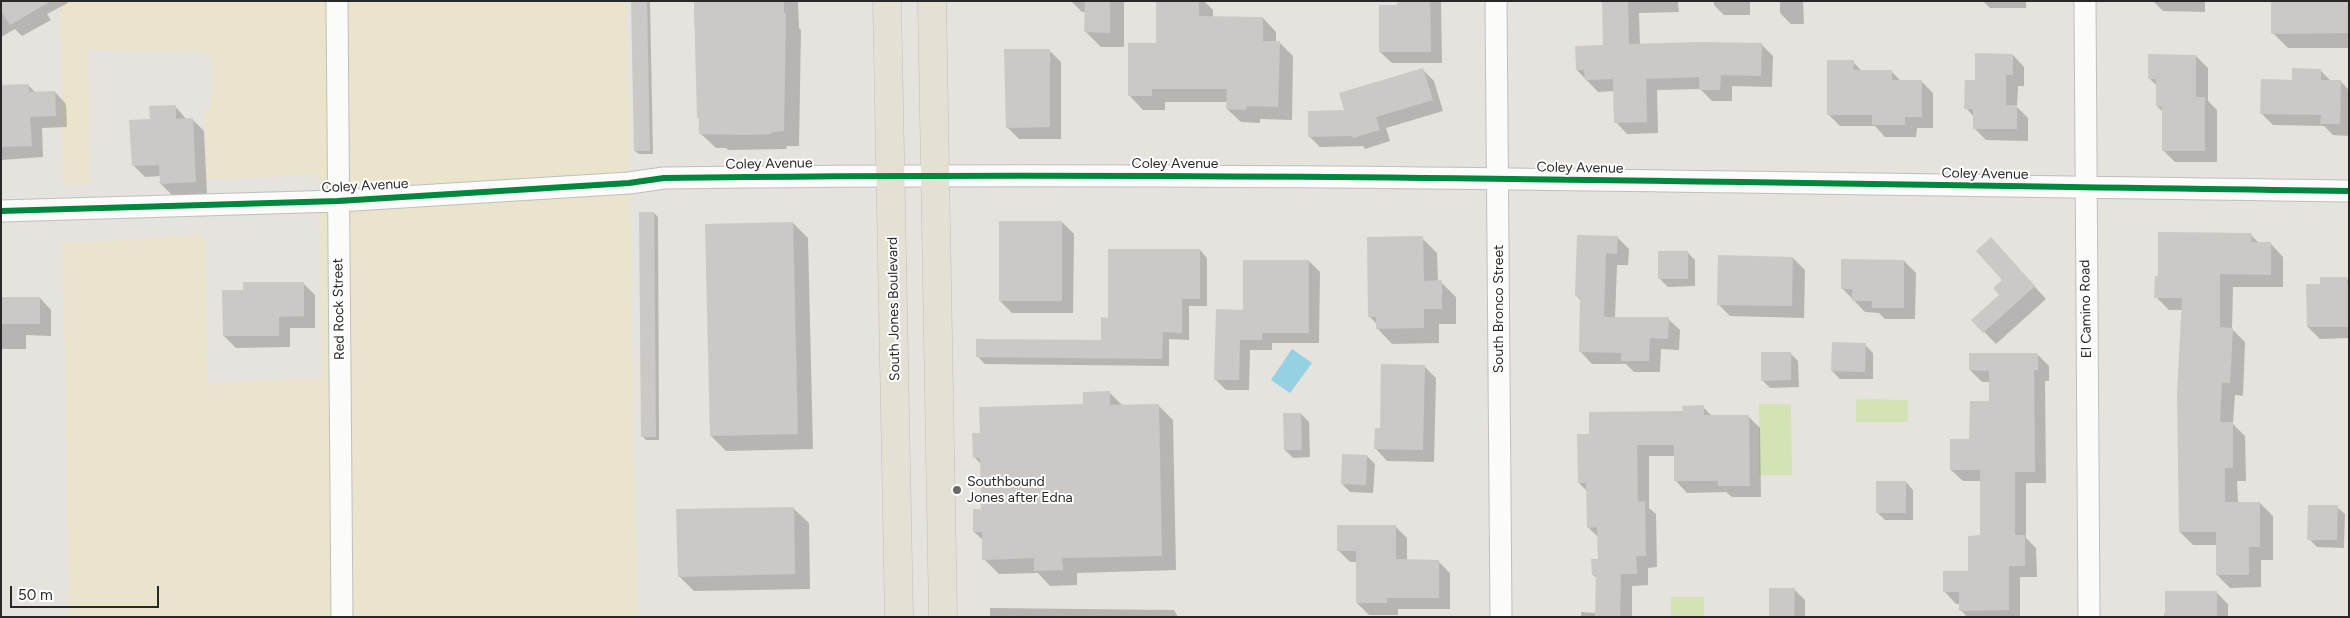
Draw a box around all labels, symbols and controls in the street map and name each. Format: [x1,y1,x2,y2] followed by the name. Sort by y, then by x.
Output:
[725,155,813,173] street label: Coley Avenue
[1132,156,1218,172] street label: Coley Avenue
[1536,159,1624,177] street label: Coley Avenue
[1941,165,2029,183] street label: Coley Avenue
[321,175,409,197] street label: Coley Avenue
[884,237,904,381] street label: South Jones Boulevard
[1491,245,1507,373] street label: South Bronco Street
[330,258,348,360] street label: Red Rock Street
[2077,259,2095,359] street label: El Camino Road
[967,474,1073,507] place label: Southbound Jones after Edna
[951,484,963,496] marker: Southbound Jones after Edna
[12,576,161,608] scale bar
[18,586,53,604] text: 50 m

